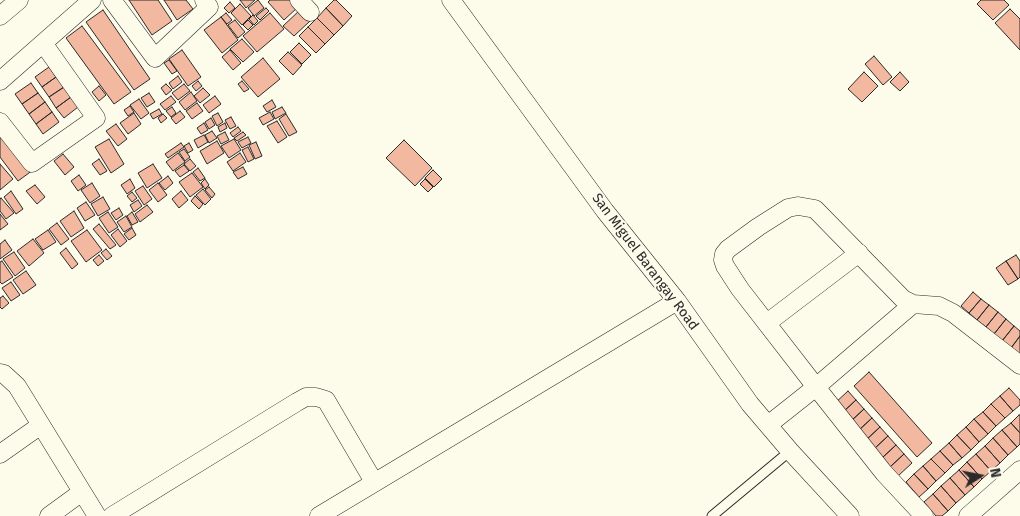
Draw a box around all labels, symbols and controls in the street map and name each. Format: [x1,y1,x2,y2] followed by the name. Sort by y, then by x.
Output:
[588,190,702,334] street label: San Miguel Barangay Road
[955,451,1005,501] north arrow
[986,467,1004,479] text: N

